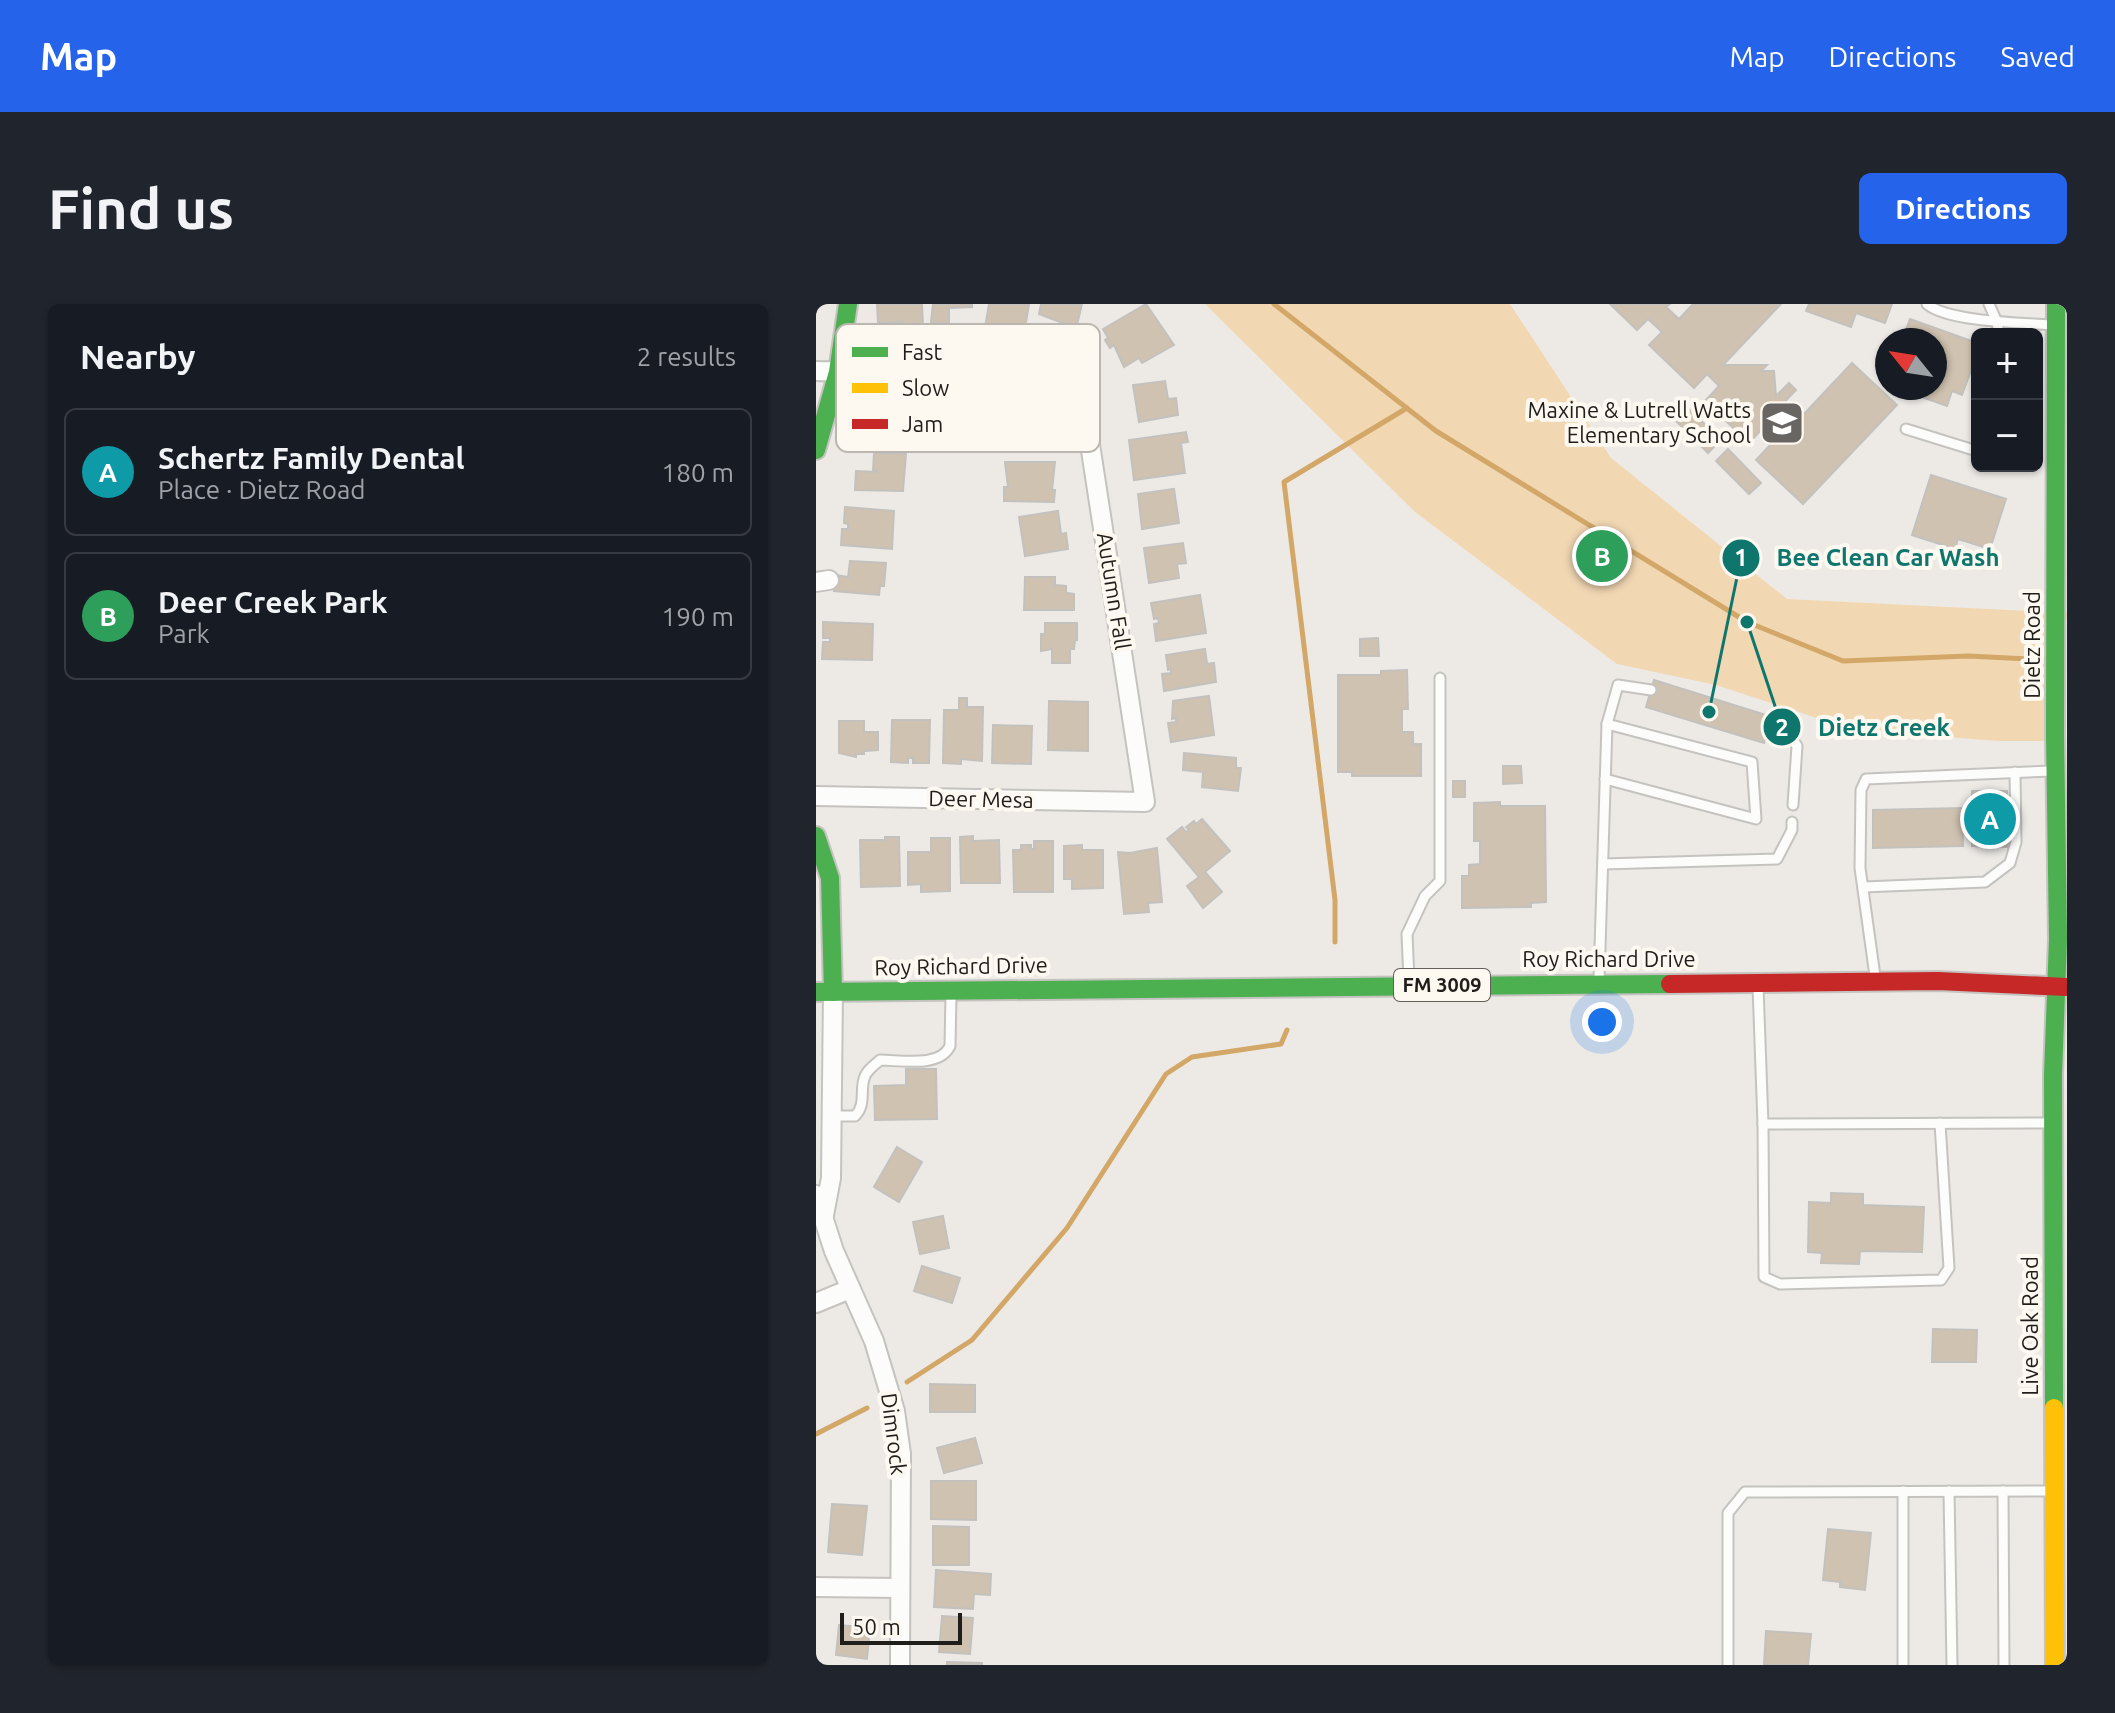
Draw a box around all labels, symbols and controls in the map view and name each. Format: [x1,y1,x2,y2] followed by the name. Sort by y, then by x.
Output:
[40,35,117,77] text: Map
[1729,41,1785,72] text: Map
[1829,41,1956,72] text: Directions
[2000,41,2075,72] text: Saved
[1859,173,2067,244] button: Directions
[48,177,234,240] text: Find us
[836,324,1100,452] legend
[1875,328,1947,400] north arrow
[1971,328,2043,472] map controls
[1971,328,2043,400] button: +
[80,337,195,375] text: Nearby
[902,339,943,364] text: Fast
[637,342,736,371] text: 2 results
[902,375,949,400] text: Slow
[1527,397,1751,447] place label: Maxine & Lutrell Watts Elementary School
[1758,399,1806,447] school or university icon: Maxine & Lutrell Watts Elementary School
[1971,400,2043,472] button: −
[902,411,943,436] text: Jam
[158,441,465,475] text: Schertz Family Dental
[99,458,117,487] text: A
[662,458,734,487] text: 180 m
[158,475,366,504] text: Place · Dietz Road
[1576,526,1628,586] pin: B
[1093,531,1136,651] street label: Autumn Fall
[1721,534,2016,582] callout: Bee Clean Car Wash
[1734,544,1748,571] text: 1
[1777,544,1999,571] text: Bee Clean Car Wash
[158,585,388,619] text: Deer Creek Park
[2019,591,2044,699] street label: Dietz Road
[99,602,117,631] text: B
[662,602,734,631] text: 190 m
[158,619,210,648] text: Park
[1762,703,1966,751] callout: Dietz Creek
[1775,714,1789,741] text: 2
[1818,714,1950,741] text: Dietz Creek
[928,785,1034,812] street label: Deer Mesa
[1964,789,2016,849] pin: A
[1522,946,1696,971] street label: Roy Richard Drive
[874,951,1048,980] street label: Roy Richard Drive
[1394,969,1490,1001] road number: FM 3009
[1582,1002,1622,1042] your location
[2017,1256,2042,1396] street label: Live Oak Road
[877,1392,912,1476] street label: Dimrock
[840,1609,962,1645] scale bar
[852,1614,901,1639] text: 50 m

